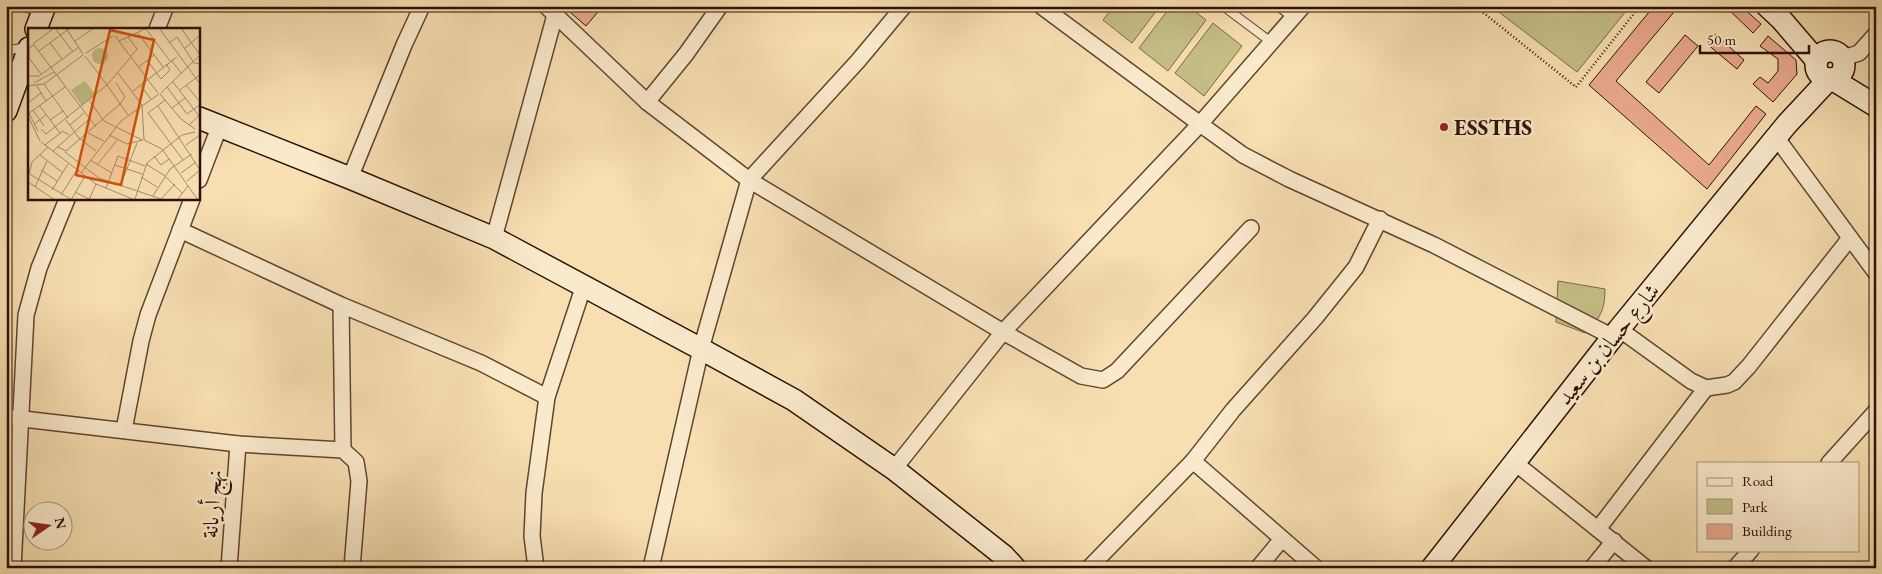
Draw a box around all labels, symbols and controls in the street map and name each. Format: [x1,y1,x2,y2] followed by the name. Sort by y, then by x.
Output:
[1700,22,1808,54] scale bar
[28,28,200,200] inset map
[1707,30,1736,49] text: 50 m
[1454,113,1532,142] place label: ESSTHS
[1438,121,1450,133] marker: ESSTHS
[1550,277,1669,413] street label: شارع حسان بن سعيد
[1697,462,1860,552] legend
[194,469,234,540] street label: نهج أريانة
[1742,471,1774,490] text: Road
[1742,497,1769,516] text: Park
[22,502,72,552] north arrow
[51,516,71,531] text: N
[1742,521,1792,540] text: Building

